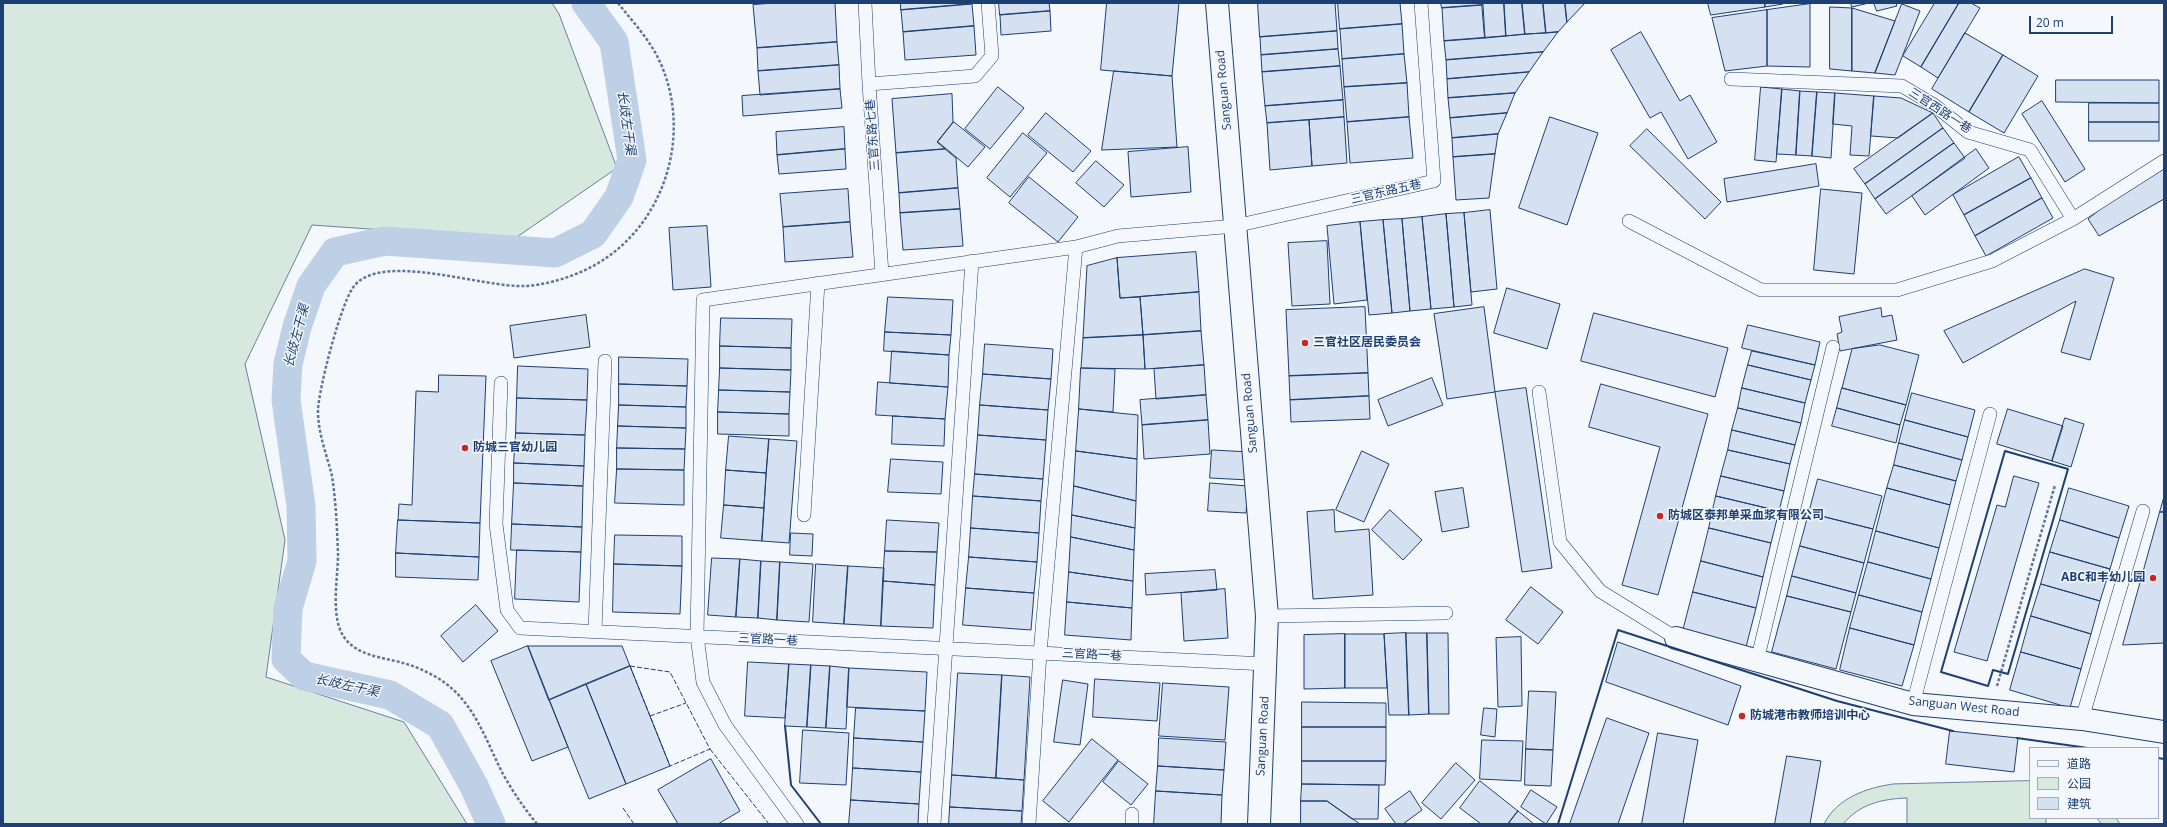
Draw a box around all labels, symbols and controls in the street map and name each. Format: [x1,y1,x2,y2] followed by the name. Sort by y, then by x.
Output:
[2031,8,2115,34] scale bar
[2036,14,2064,31] text: 20 m
[1213,49,1235,131] street label: Sanguan Road
[1906,85,1974,137] street label: 三官西路一巷
[614,90,638,156] water label: 长歧左干渠
[863,99,883,171] street label: 三官东路七巷
[1349,177,1423,207] street label: 三官东路五巷
[281,303,313,369] water label: 长歧左干渠
[1313,336,1421,350] place label: 三官社区居民委员会
[1300,338,1310,348] marker: 三官社区居民委员会
[1239,372,1261,454] street label: Sanguan Road
[473,441,557,455] place label: 防城三官幼儿园
[460,443,470,453] marker: 防城三官幼儿园
[1668,509,1824,523] place label: 防城区泰邦单采血浆有限公司
[1655,511,1665,521] marker: 防城区泰邦单采血浆有限公司
[2061,571,2145,585] place label: ABC和丰幼儿园
[2148,573,2158,583] marker: ABC和丰幼儿园
[738,631,798,649] street label: 三官路一巷
[1062,646,1122,664] street label: 三官路一巷
[314,672,380,700] water label: 长歧左干渠
[1908,694,2020,720] street label: Sanguan West Road
[1254,696,1272,776] street label: Sanguan Road
[1750,709,1870,723] place label: 防城港市教师培训中心
[1737,711,1747,721] marker: 防城港市教师培训中心
[2029,747,2159,819] legend
[2067,755,2091,772] text: 道路
[2067,775,2091,792] text: 公园
[2067,795,2091,812] text: 建筑

